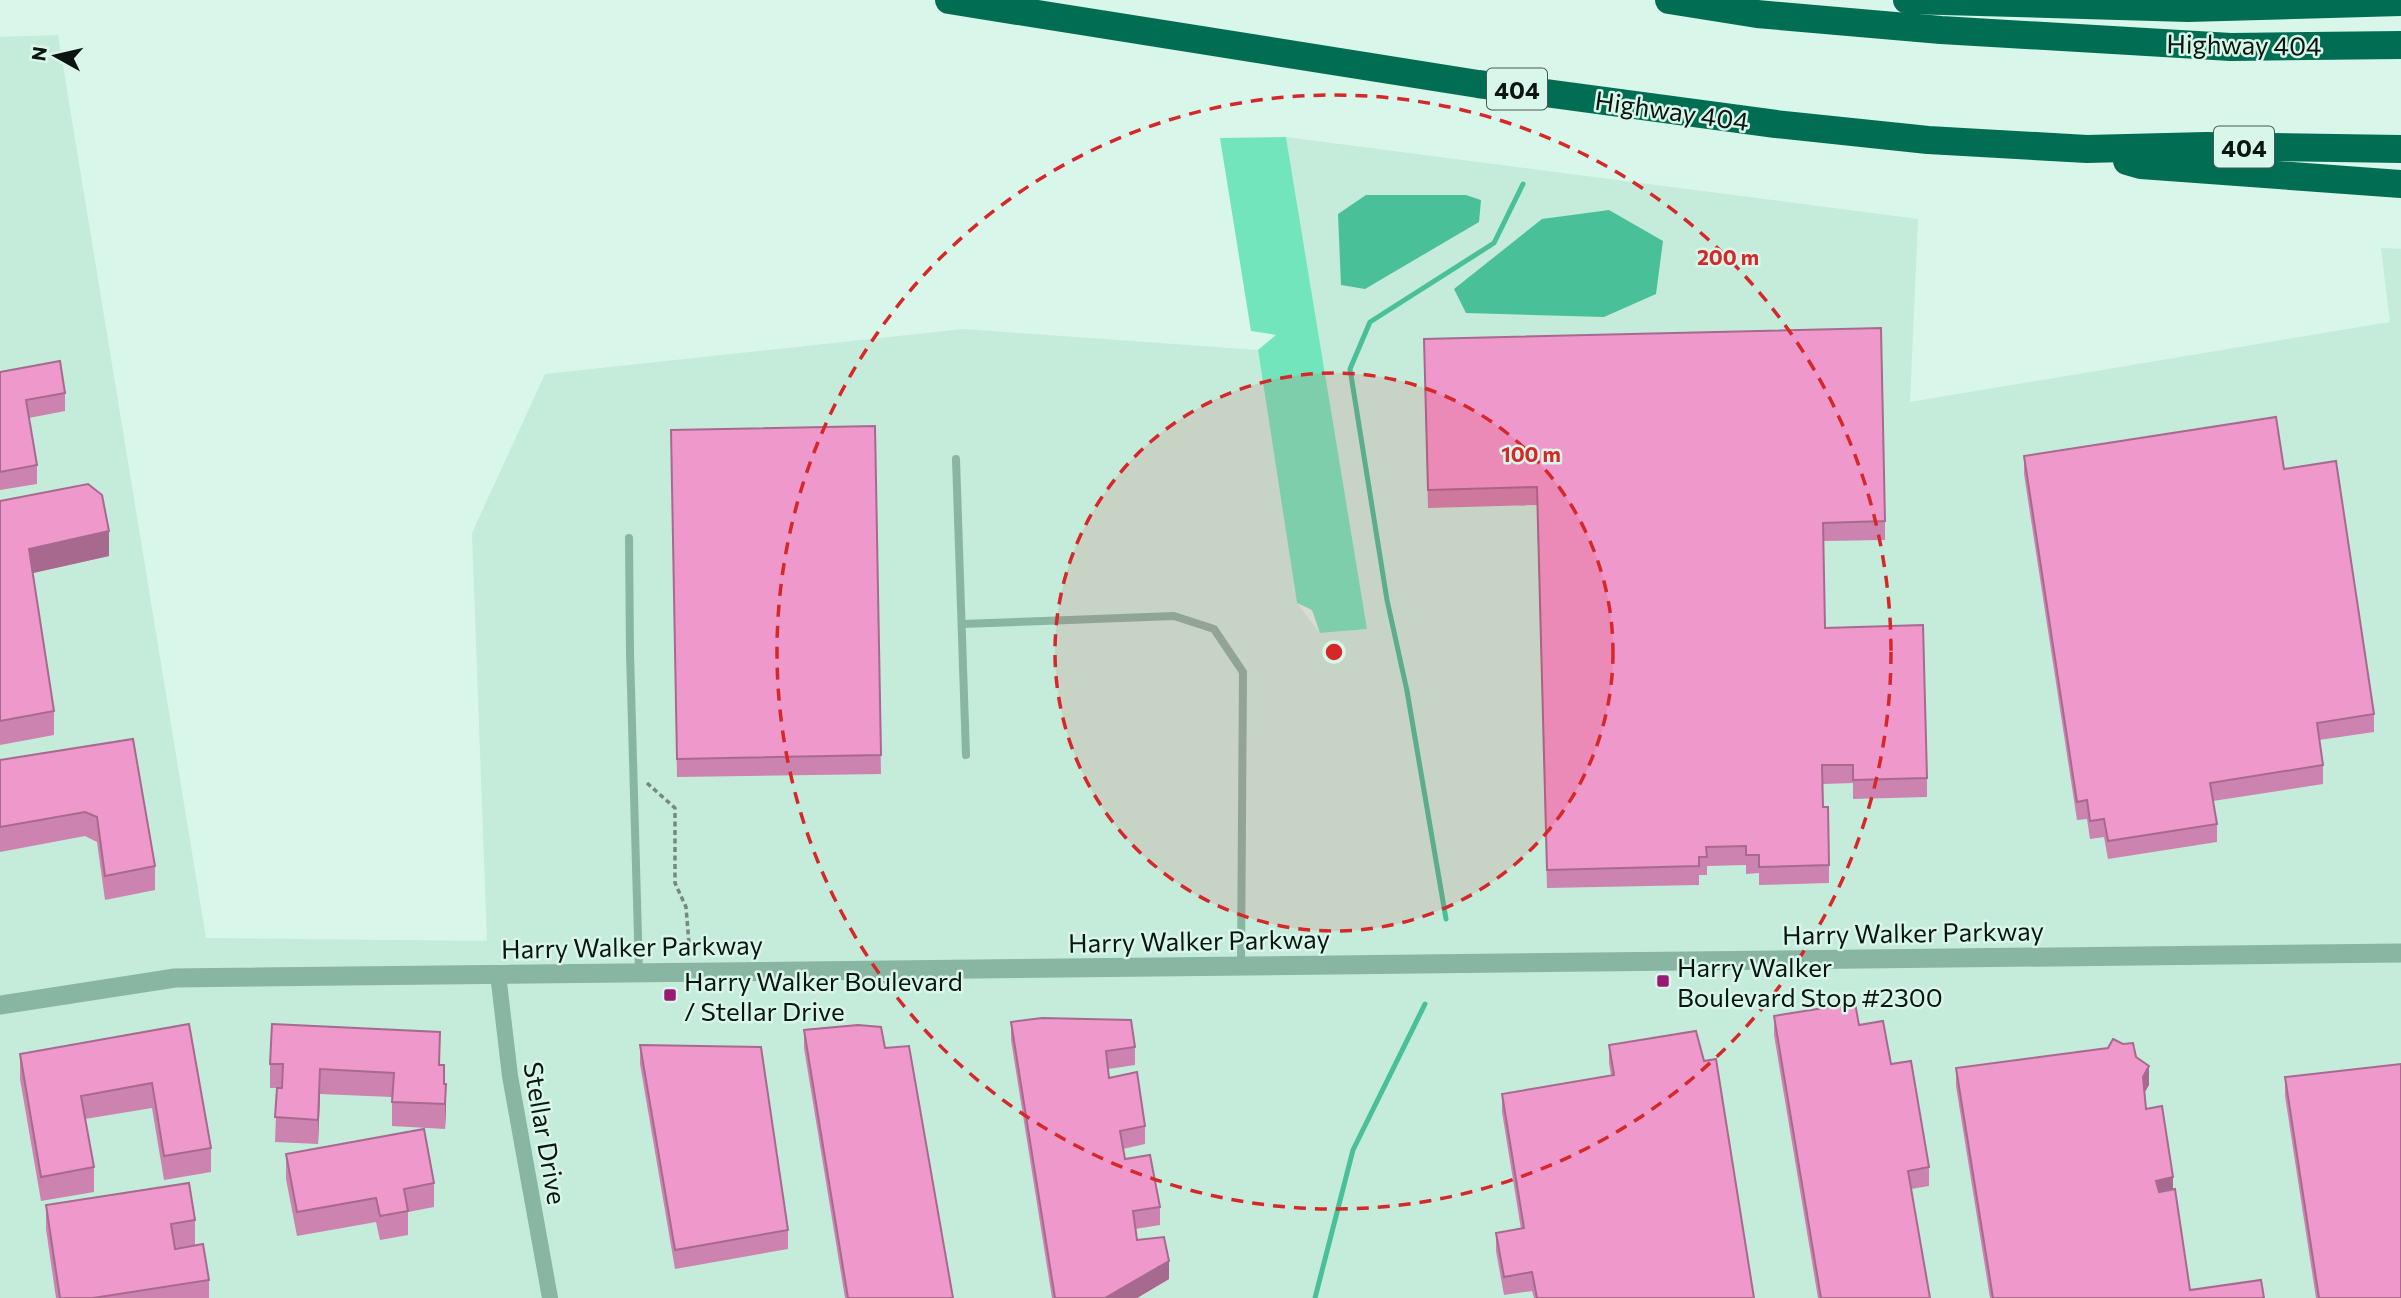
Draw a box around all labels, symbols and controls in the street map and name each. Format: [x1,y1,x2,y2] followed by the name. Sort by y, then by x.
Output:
[21,21,91,91] north arrow
[2166,27,2322,61] street label: Highway 404
[26,45,51,62] text: N
[1487,68,1547,110] road number: 404
[1593,84,1751,136] street label: Highway 404
[2214,127,2274,168] road number: 404
[1697,244,1759,269] text: 200 m
[1501,441,1561,466] text: 100 m
[1322,640,1346,664] centre of rings
[1782,914,2044,950] street label: Harry Walker Parkway
[1068,922,1330,958] street label: Harry Walker Parkway
[501,928,763,964] street label: Harry Walker Parkway
[1677,951,1943,1012] place label: Harry Walker Boulevard Stop #2300
[684,965,963,1026] place label: Harry Walker Boulevard / Stellar Drive
[1655,973,1671,989] marker: Harry Walker Boulevard Stop #2300
[662,987,678,1003] marker: Harry Walker Boulevard / Stellar Drive
[518,1059,574,1207] street label: Stellar Drive

